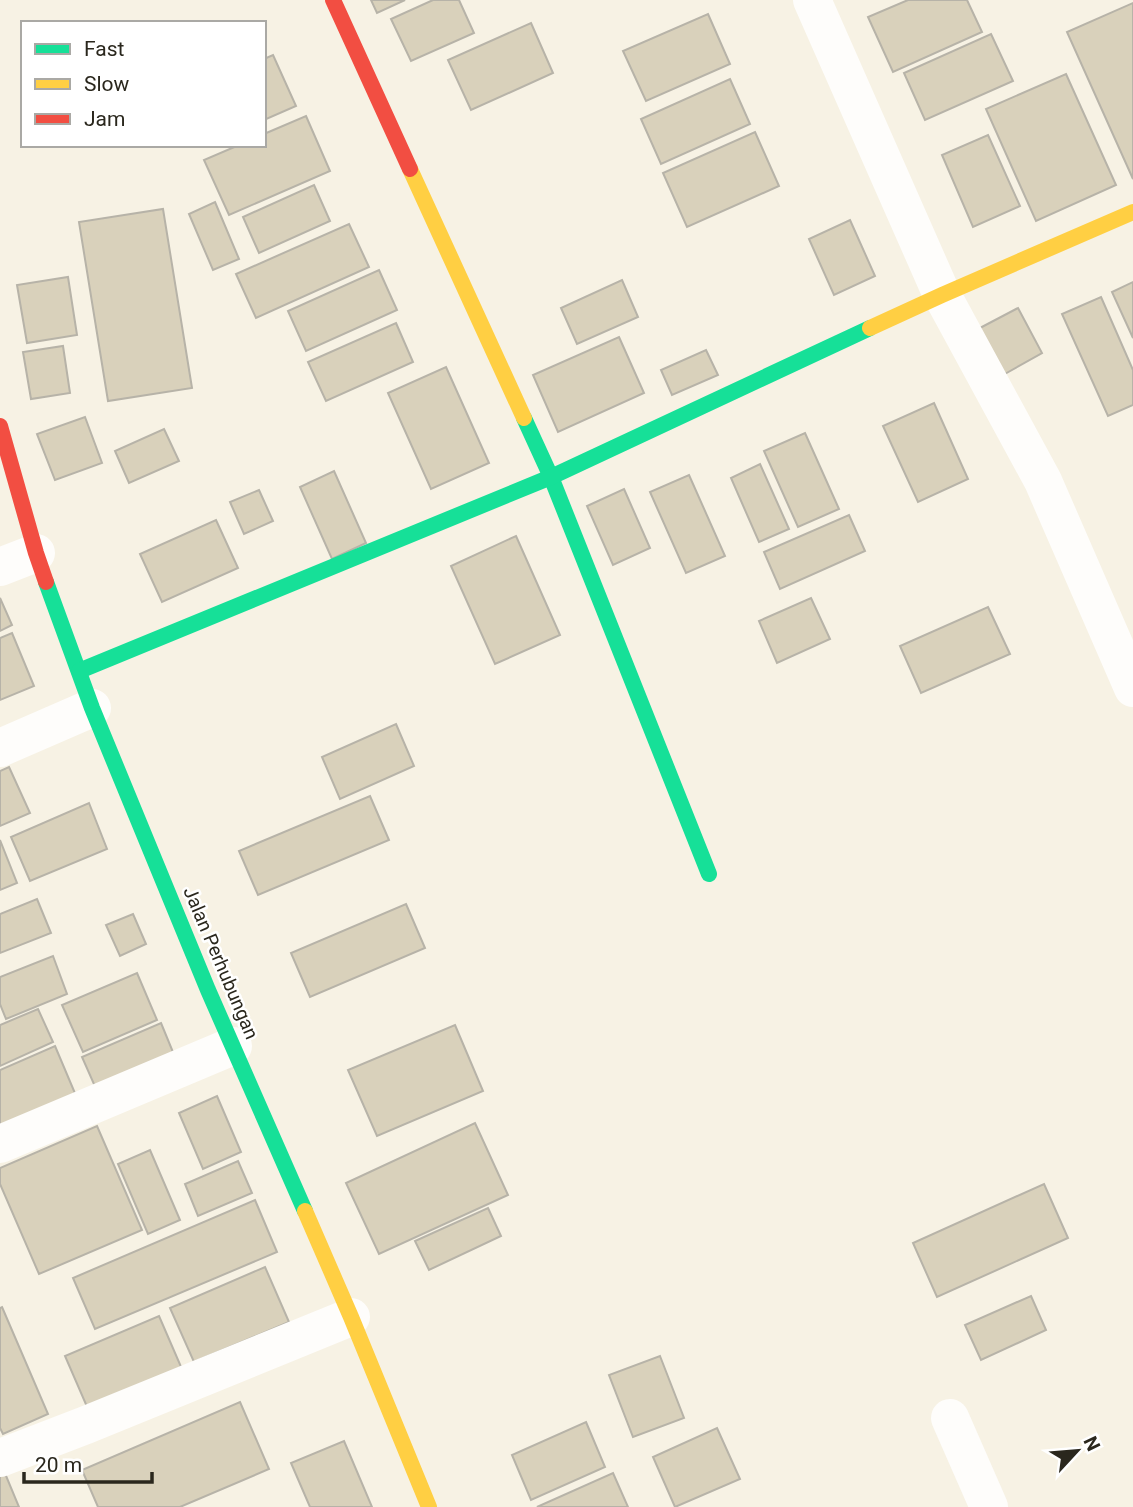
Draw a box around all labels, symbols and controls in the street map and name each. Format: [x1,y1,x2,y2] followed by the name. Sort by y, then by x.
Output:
[21,21,266,147] legend
[84,37,125,61] text: Fast
[84,72,130,96] text: Slow
[84,107,125,131] text: Jam
[178,883,264,1043] street label: Jalan Perhubungan
[1042,1416,1112,1486] north arrow
[1079,1433,1105,1455] text: N
[24,1440,152,1484] scale bar
[35,1453,82,1477] text: 20 m

